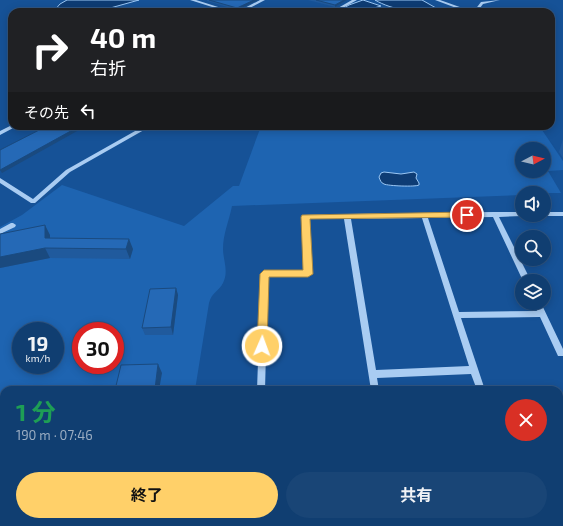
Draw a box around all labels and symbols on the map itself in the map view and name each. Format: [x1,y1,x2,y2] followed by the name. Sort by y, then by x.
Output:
[515,142,551,178] north arrow
[450,198,484,232] pin
[72,322,124,374] speed limit sign: 30
[241,325,283,367] position arrow

